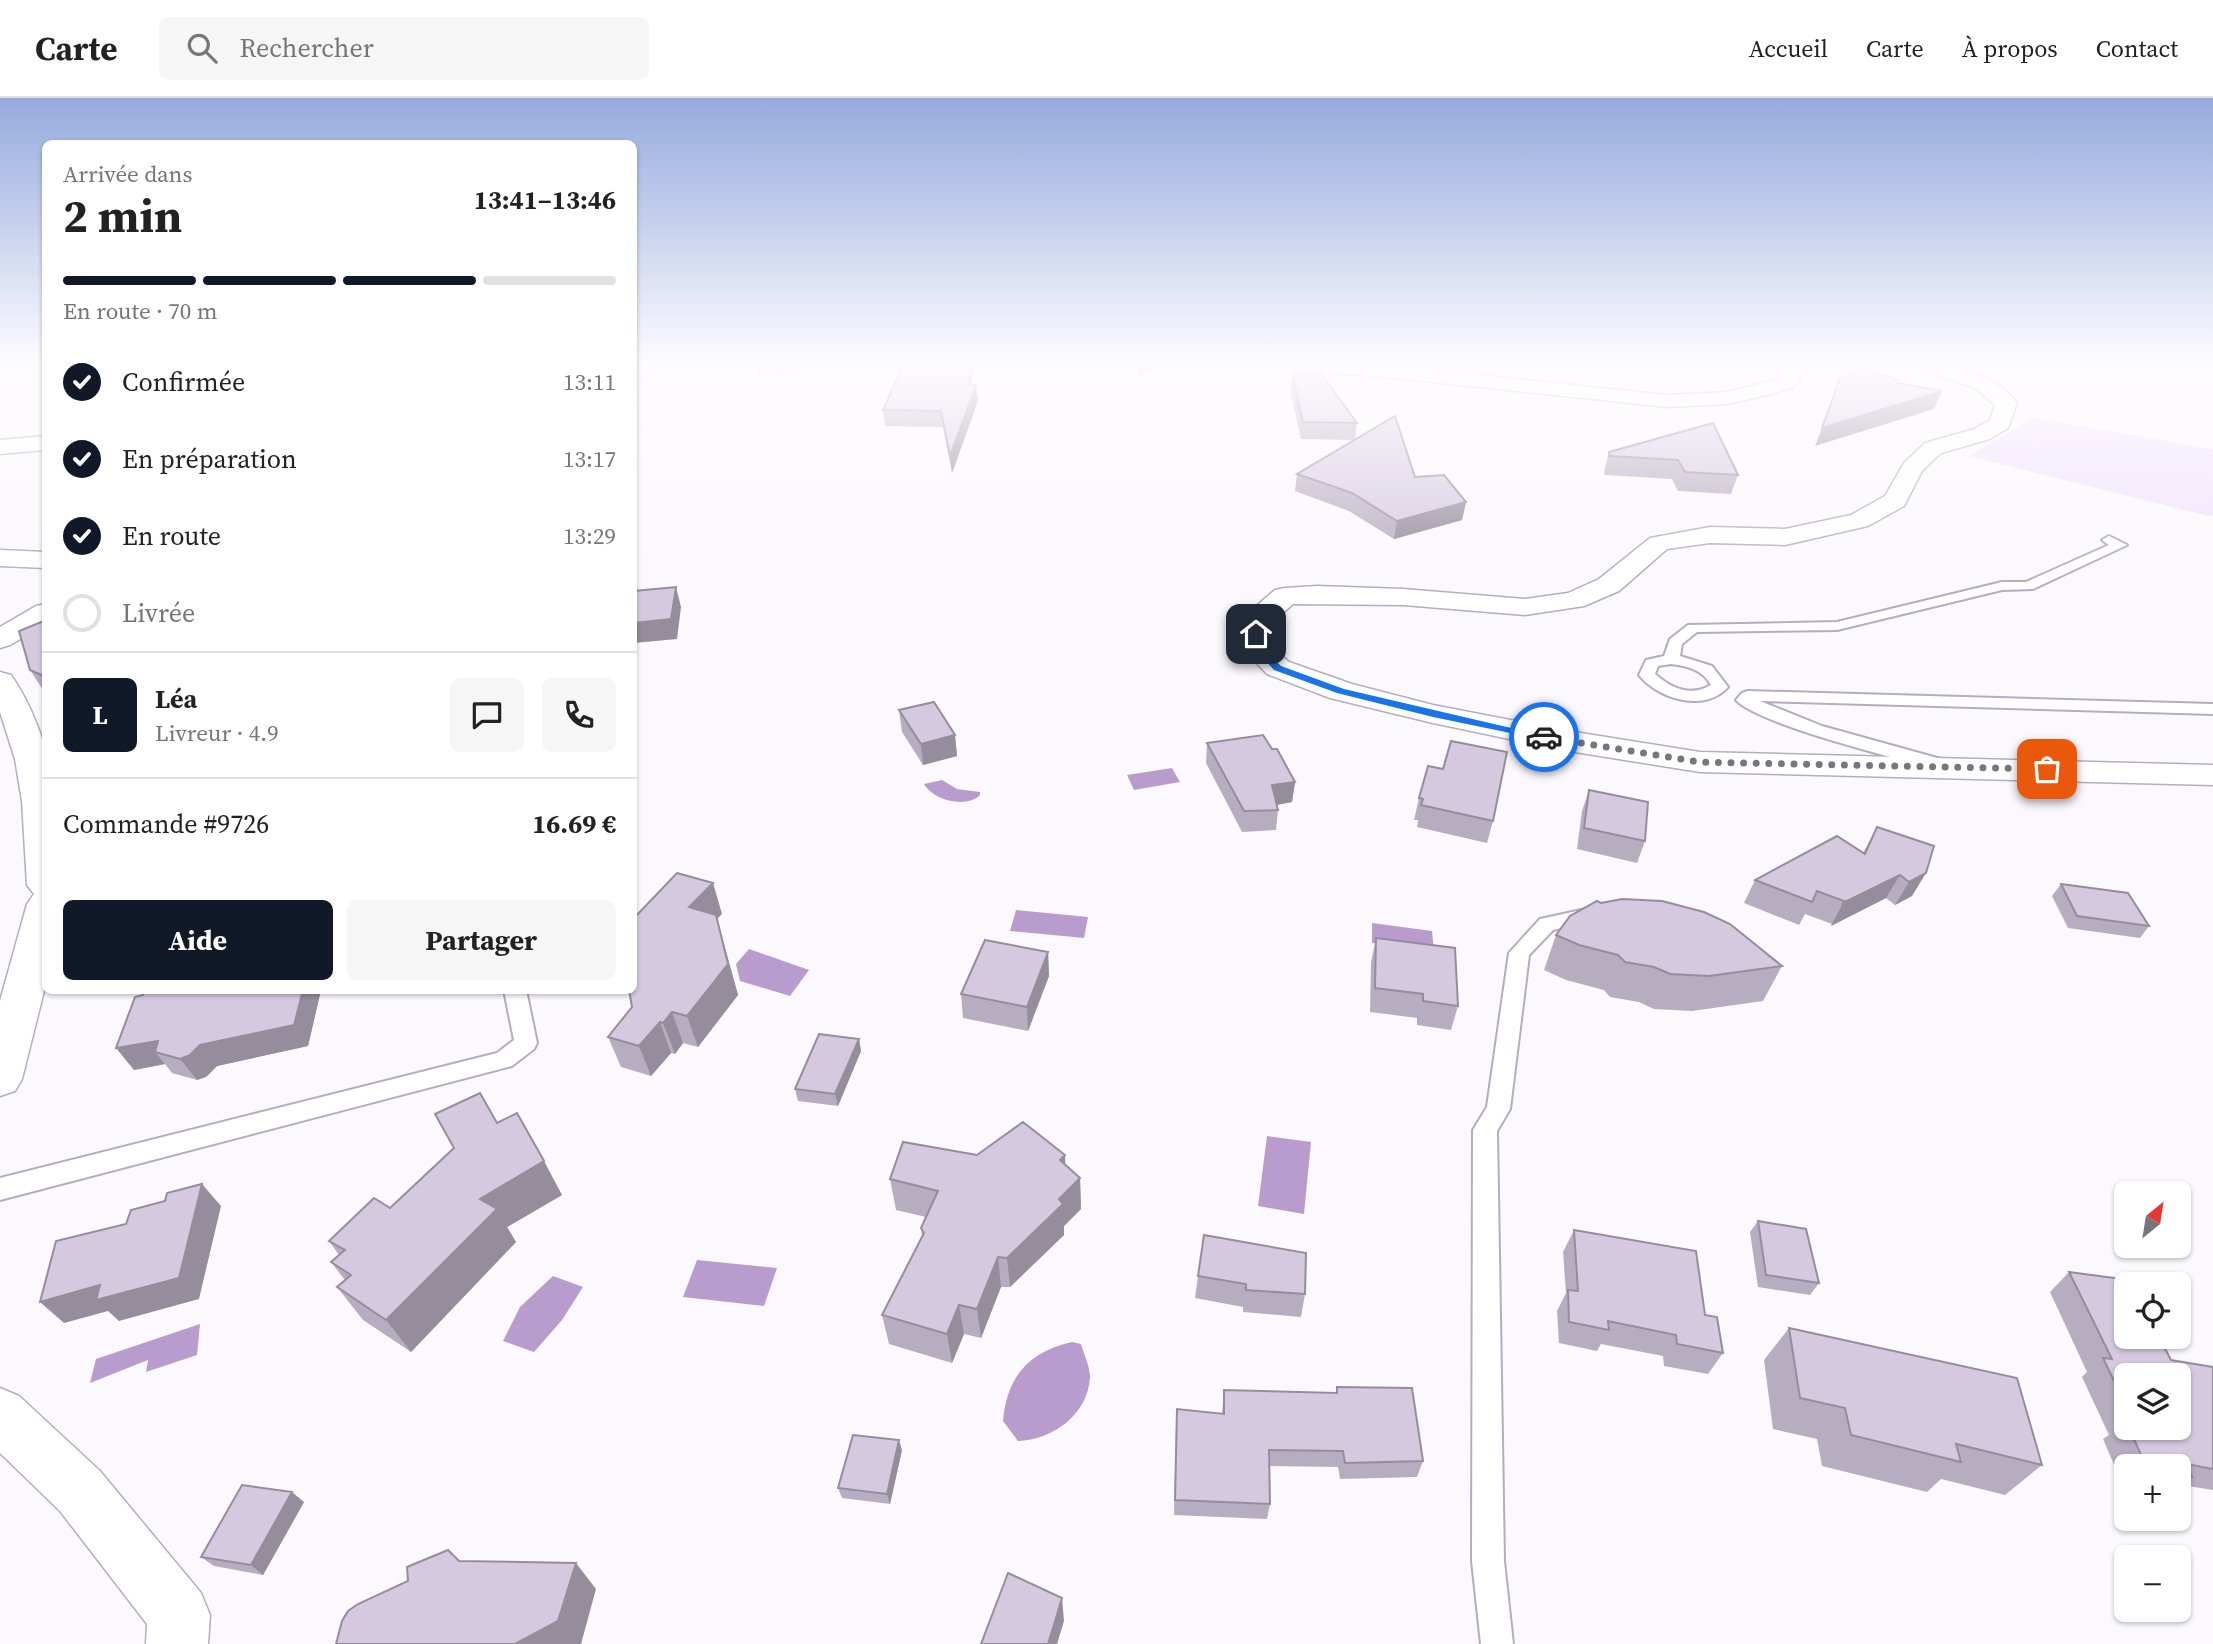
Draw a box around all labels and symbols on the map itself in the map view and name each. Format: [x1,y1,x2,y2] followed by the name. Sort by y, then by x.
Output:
[1226,604,1286,664] pin
[1509,702,1579,772] courier
[2017,739,2077,799] pin
[2114,1181,2191,1258] north arrow

